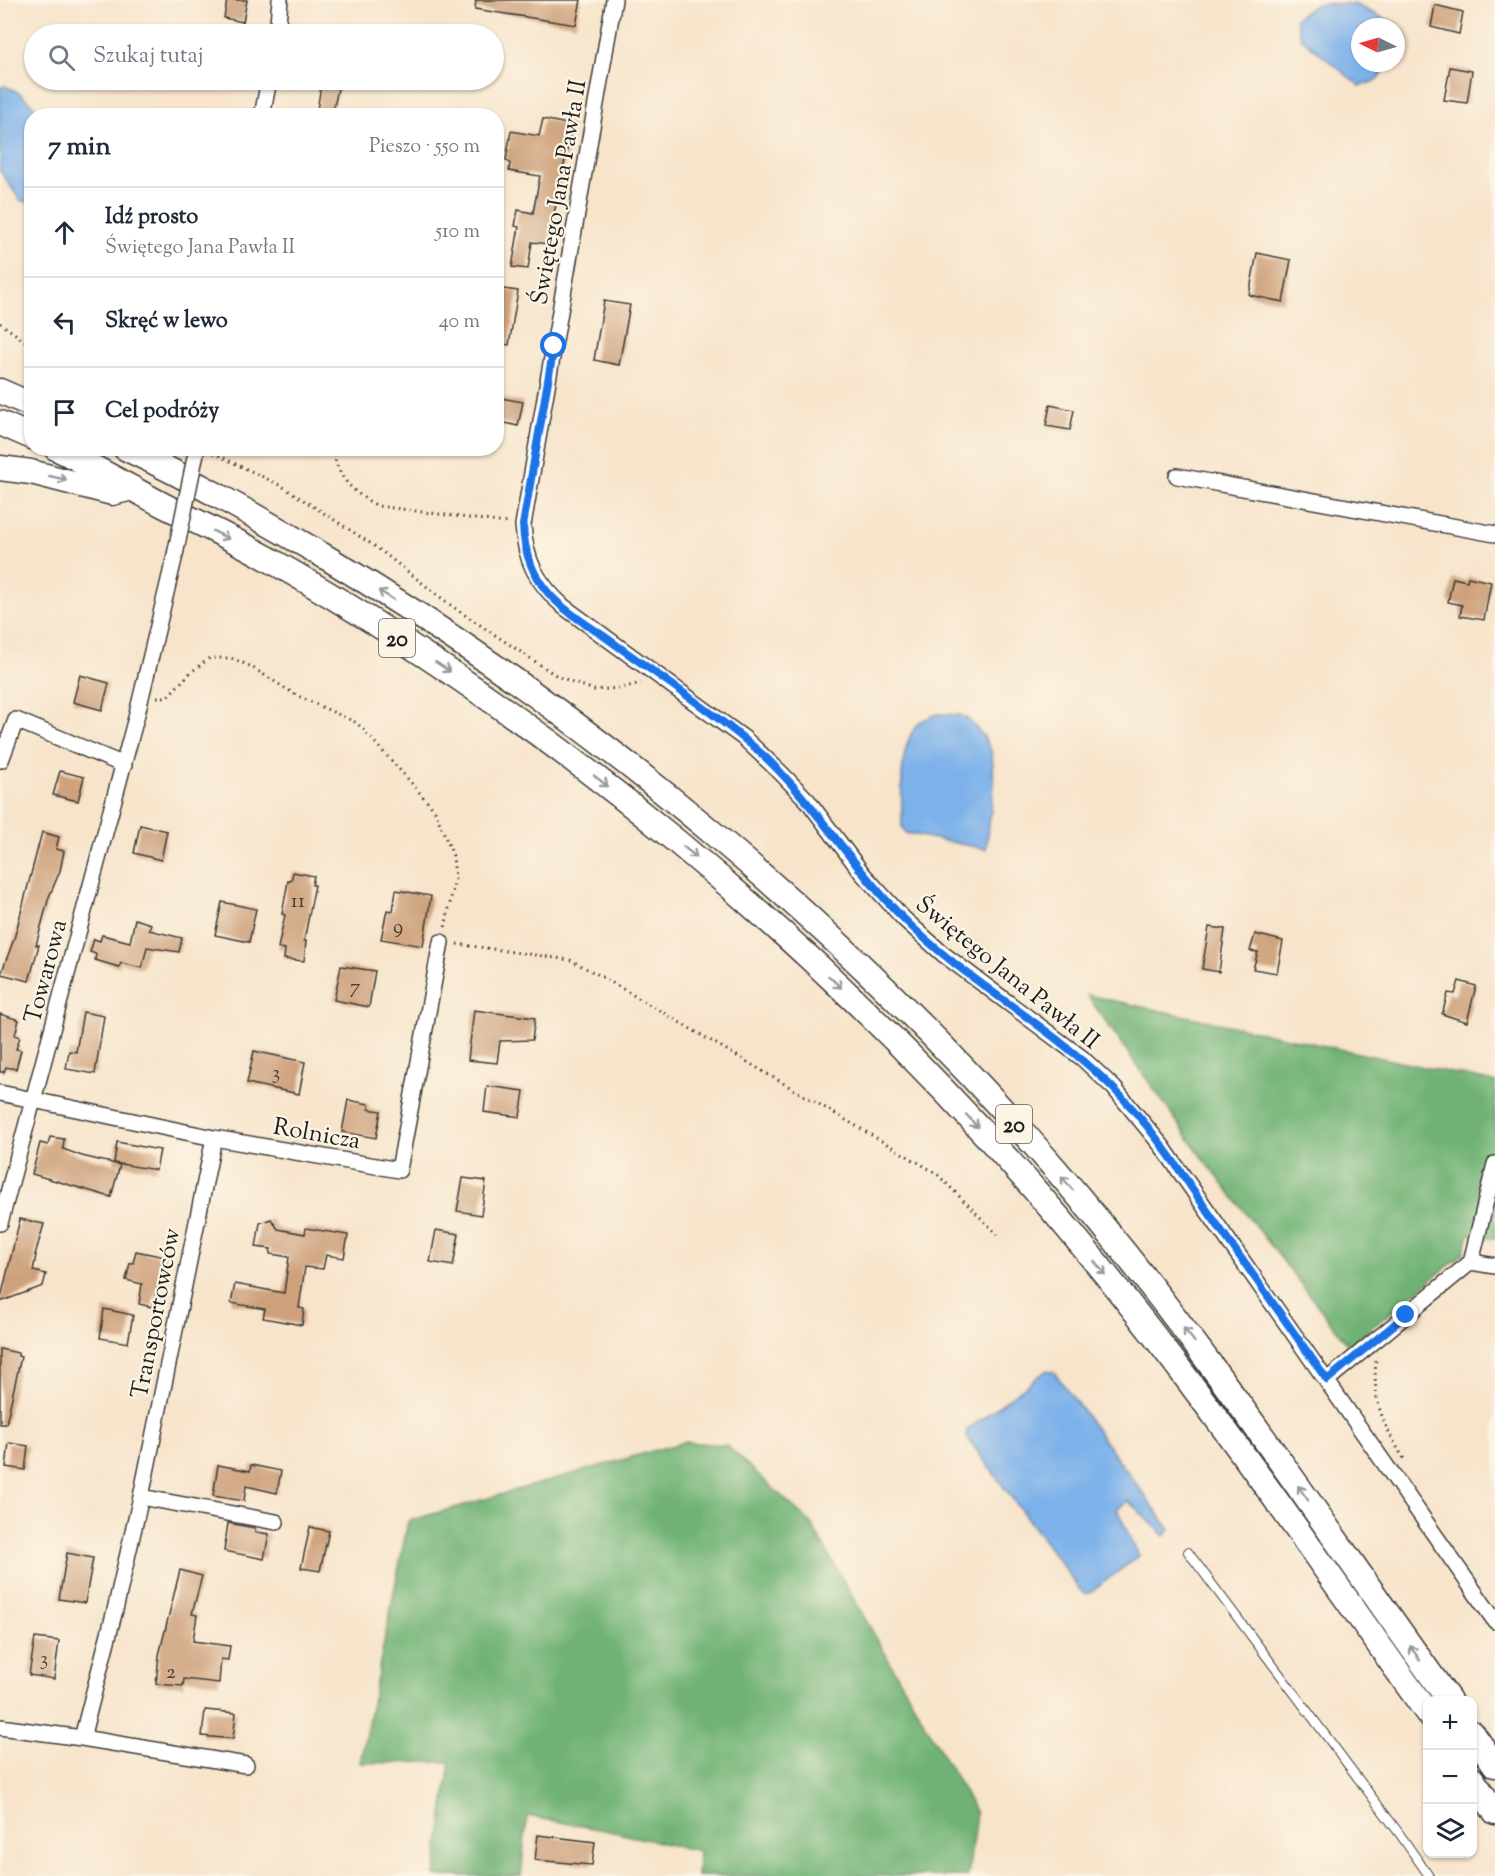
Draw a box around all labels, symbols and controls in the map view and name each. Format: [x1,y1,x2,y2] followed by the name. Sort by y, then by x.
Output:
[1351,18,1405,72] north arrow
[24,24,504,90] search box
[45,41,78,74] icon: search
[93,41,204,73] text: Szukaj tutaj
[523,77,597,308] street label: Świętego Jana Pawła II
[48,129,111,166] text: 7 min
[369,133,480,162] text: Pieszo · 550 m
[105,202,198,234] text: Idź prosto
[48,216,81,249] icon: ahead
[435,218,480,247] text: 510 m
[105,234,295,263] text: Świętego Jana Pawła II
[48,306,81,339] icon: left
[105,306,228,338] text: Skręć w lewo
[439,308,480,337] text: 40 m
[540,332,566,358] route start
[48,396,81,429] icon: arrive
[105,396,219,428] text: Cel podróży
[48,473,67,485] one-way arrow
[212,529,230,541] one-way arrow
[378,588,395,600] one-way arrow
[379,619,415,657] road number: 20
[434,661,451,673] one-way arrow
[593,774,609,787] one-way arrow
[682,845,697,859] one-way arrow
[291,887,305,917] house number: 11
[907,889,1106,1059] street label: Świętego Jana Pawła II
[393,913,403,943] house number: 9
[17,916,77,1027] street label: Towarowa
[350,973,361,1003] house number: 7
[828,975,843,989] one-way arrow
[272,1059,280,1089] house number: 3
[996,1105,1032,1143] road number: 20
[270,1111,363,1159] street label: Rolnicza
[965,1113,979,1128] one-way arrow
[1060,1176,1074,1191] one-way arrow
[124,1225,190,1402] street label: Transportowców
[1093,1260,1106,1276] one-way arrow
[1392,1301,1418,1327] route end
[1183,1327,1196,1343] one-way arrow
[1297,1485,1309,1502] one-way arrow
[40,1645,48,1675] house number: 3
[1409,1645,1421,1661] one-way arrow
[166,1658,176,1688] house number: 2
[1423,1696,1477,1858] map controls
[1423,1696,1477,1750] button: +
[1423,1750,1477,1804] button: −
[1423,1804,1477,1858] button: layers

